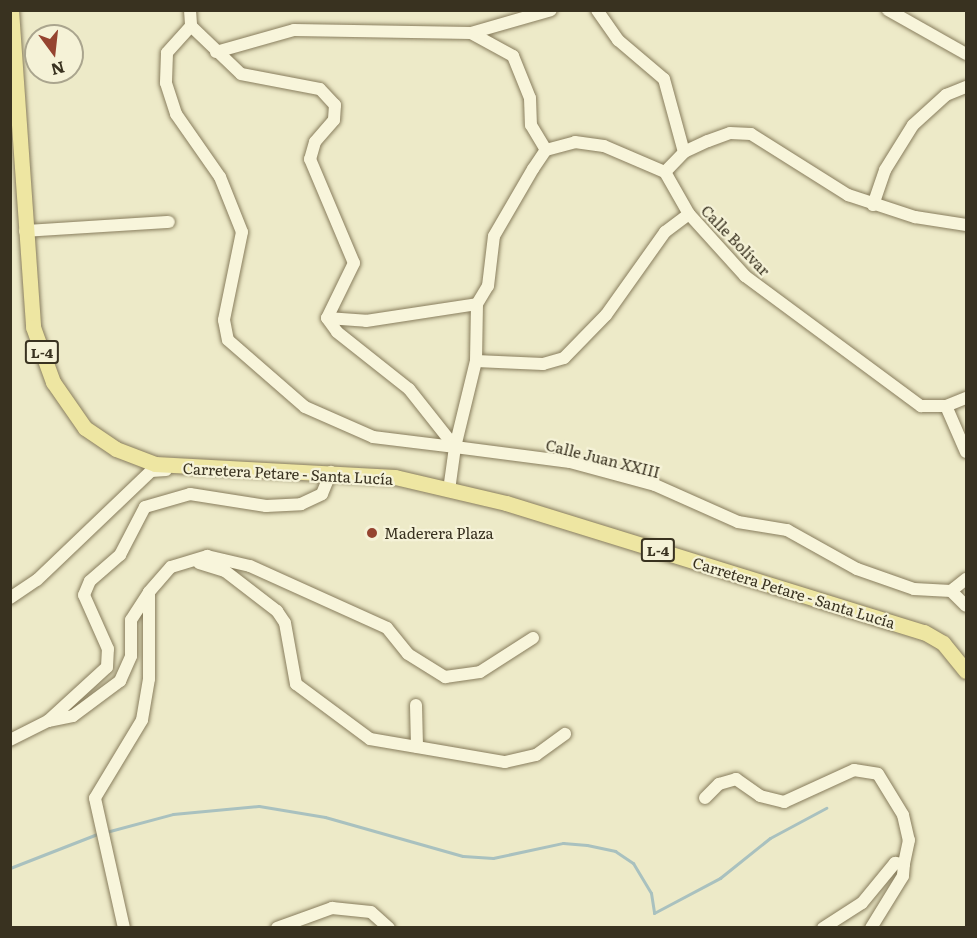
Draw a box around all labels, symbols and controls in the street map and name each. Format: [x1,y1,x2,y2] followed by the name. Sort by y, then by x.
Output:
[24,24,84,84] north arrow
[49,56,68,83] text: N
[698,201,774,279] street label: Calle Bolívar
[24,341,60,363] road number: L-4
[544,435,662,481] street label: Calle Juan XXIII
[182,458,394,488] street label: Carretera Petare - Santa Lucía
[384,524,494,542] place label: Maderera Plaza
[365,526,379,540] marker: Maderera Plaza
[640,539,676,561] road number: L-4
[691,553,897,631] street label: Carretera Petare - Santa Lucía

